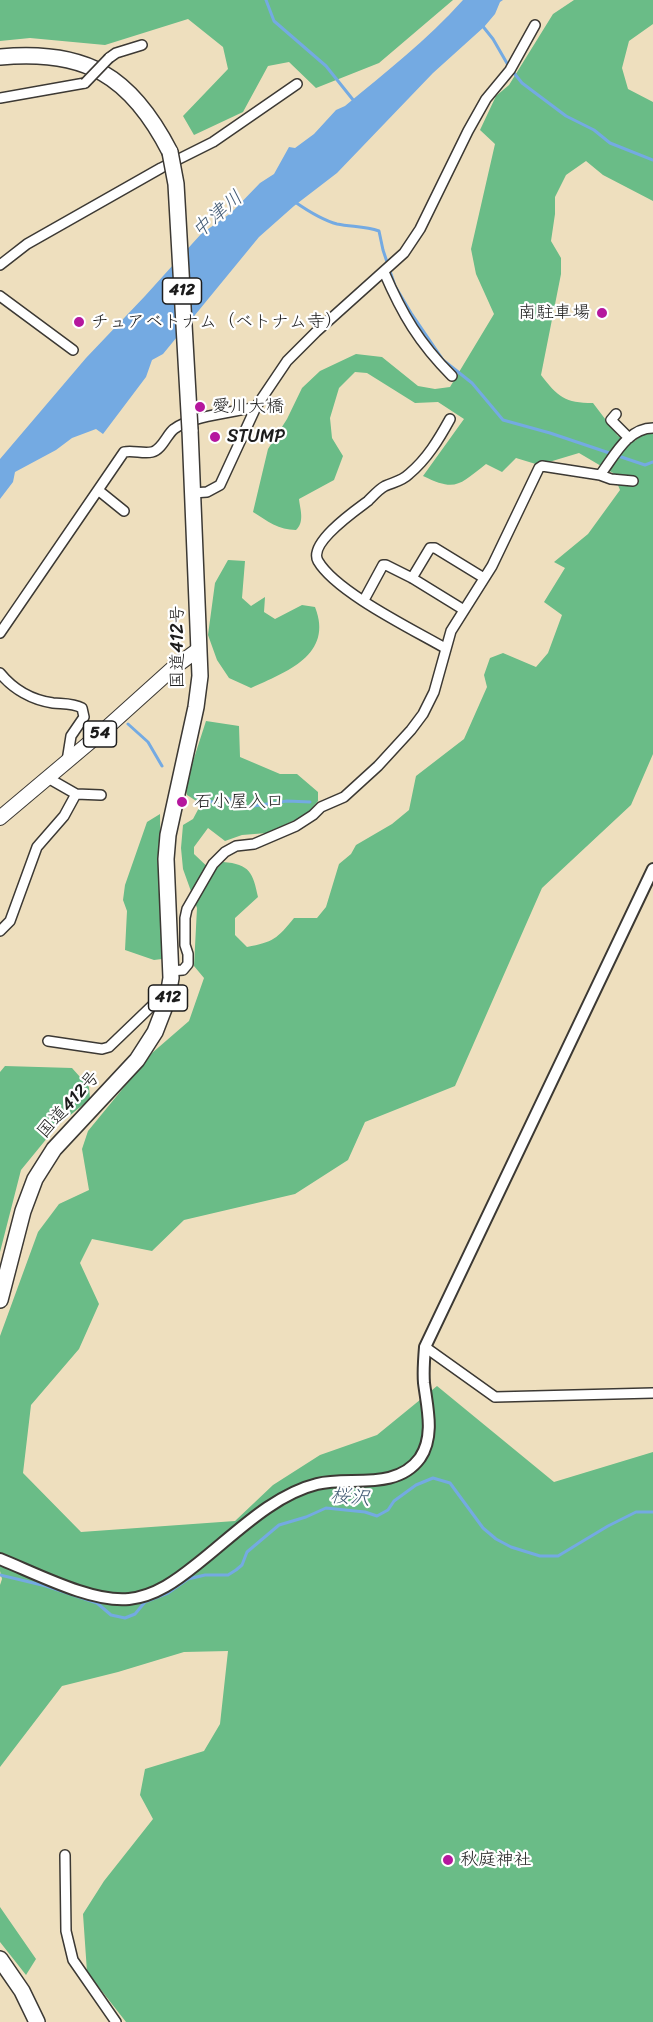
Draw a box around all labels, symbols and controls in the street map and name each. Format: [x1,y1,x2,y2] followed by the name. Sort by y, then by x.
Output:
[187,186,249,244] water label: 中津川
[162,278,201,304] road number: 412
[518,302,590,324] place label: 南駐車場
[595,306,609,320] marker: 南駐車場
[91,311,343,333] place label: チュアベトナム（ベトナム寺）
[72,315,86,329] marker: チュアベトナム（ベトナム寺）
[212,396,284,418] place label: 愛川大橋
[193,400,207,414] marker: 愛川大橋
[227,426,285,448] place label: STUMP
[208,430,222,444] marker: STUMP
[167,605,189,689] street label: 国道412号
[84,721,116,747] road number: 54
[194,791,284,813] place label: 石小屋入口
[175,795,189,809] marker: 石小屋入口
[148,985,188,1011] road number: 412
[33,1067,105,1143] street label: 国道412号
[329,1484,371,1512] water label: 桜沢
[460,1849,532,1871] place label: 秋庭神社
[441,1853,455,1867] marker: 秋庭神社

